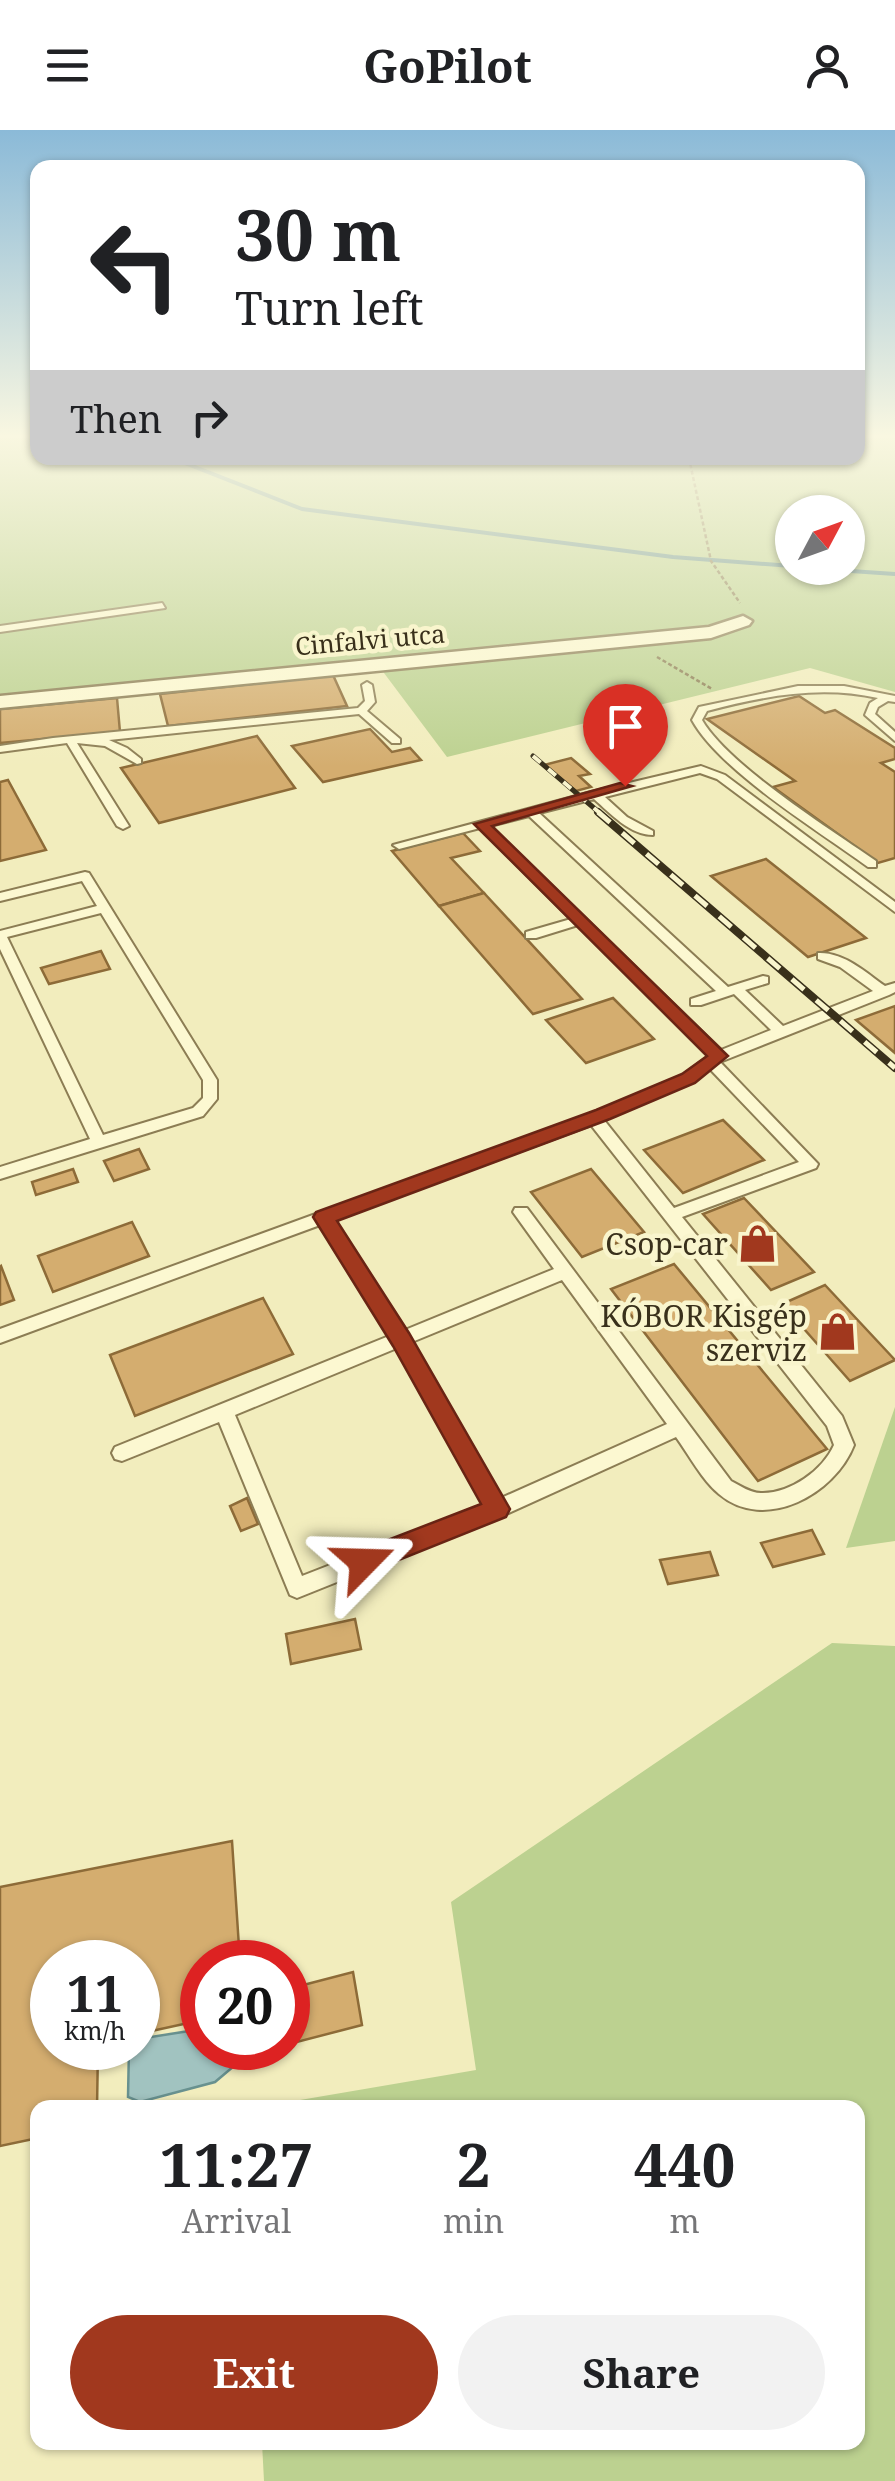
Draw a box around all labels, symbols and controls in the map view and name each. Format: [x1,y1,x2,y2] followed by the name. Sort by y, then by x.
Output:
[363,35,532,96] text: GoPilot
[40,38,95,93] icon: menu
[800,38,855,93] icon: person
[235,186,401,282] text: 30 m
[70,200,200,330] icon: left
[235,277,424,338] text: Turn left
[182,390,237,445] icon: right
[70,392,162,444] text: Then
[775,495,865,585] north arrow
[775,495,865,585] map controls
[294,616,446,662] street label: Cinfalvi utca
[583,684,668,787] pin
[598,699,653,754] icon: arrive
[737,1222,779,1264] shop icon: Csop-car
[605,1223,728,1264] place label: Csop-car
[600,1295,807,1370] place label: KÓBOR Kisgép szerviz
[816,1311,858,1353] shop icon: KÓBOR Kisgép szerviz
[312,1510,416,1614] position arrow
[180,1940,310,2070] speed limit sign: 20
[67,1959,123,2027] text: 11
[64,2013,126,2047] text: km/h
[160,2123,313,2205] text: 11:27
[457,2123,491,2205] text: 2
[634,2123,735,2205] text: 440
[182,2199,291,2242] text: Arrival
[443,2199,504,2242] text: min
[669,2199,700,2242] text: m
[70,2315,438,2430] button: Exit
[458,2315,825,2430] button: Share

